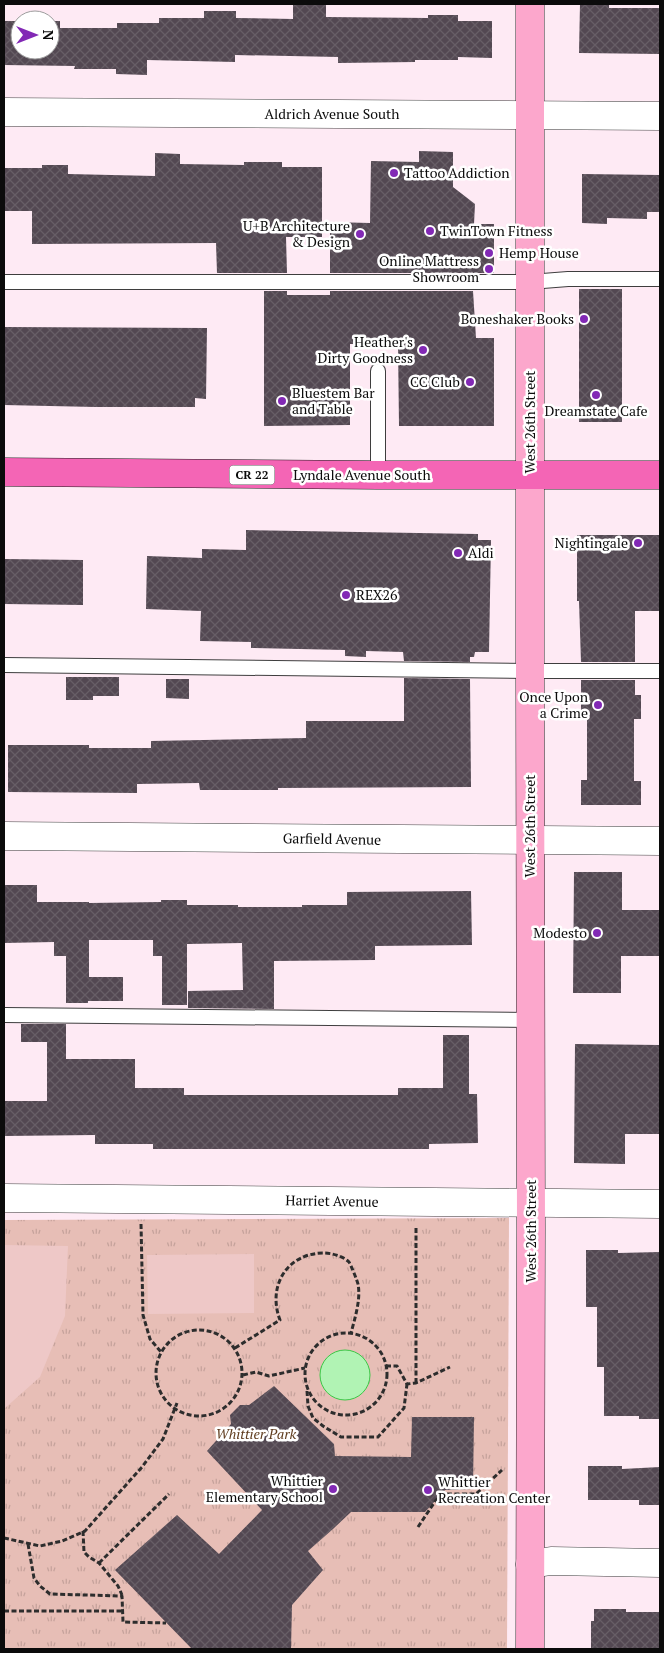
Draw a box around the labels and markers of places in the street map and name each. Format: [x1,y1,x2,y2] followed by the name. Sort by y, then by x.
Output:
[404,163,510,182] place label: Tattoo Addiction
[388,167,400,179] marker: Tattoo Addiction
[243,216,351,251] place label: U+B Architecture & Design
[440,221,553,240] place label: TwinTown Fitness
[424,225,436,237] marker: TwinTown Fitness
[354,228,366,240] marker: U+B Architecture & Design
[499,243,579,262] place label: Hemp House
[483,247,495,259] marker: Hemp House
[379,251,479,286] place label: Online Mattress Showroom
[483,263,495,275] marker: Online Mattress Showroom
[461,309,574,328] place label: Boneshaker Books
[578,313,590,325] marker: Boneshaker Books
[317,332,413,367] place label: Heather's Dirty Goodness
[417,344,429,356] marker: Heather's Dirty Goodness
[410,372,460,391] place label: CC Club
[464,376,476,388] marker: CC Club
[292,383,375,418] place label: Bluestem Bar and Table
[590,389,602,401] marker: Dreamstate Cafe
[276,395,288,407] marker: Bluestem Bar and Table
[544,401,648,420] place label: Dreamstate Cafe
[555,533,628,552] place label: Nightingale
[632,537,644,549] marker: Nightingale
[468,543,494,562] place label: Aldi
[452,547,464,559] marker: Aldi
[356,585,398,604] place label: REX26
[340,589,352,601] marker: REX26
[519,687,589,722] place label: Once Upon a Crime
[592,699,604,711] marker: Once Upon a Crime
[533,923,587,942] place label: Modesto
[591,927,603,939] marker: Modesto
[206,1471,324,1506] place label: Whittier Elementary School
[438,1472,551,1507] place label: Whittier Recreation Center
[327,1483,339,1495] marker: Whittier Elementary School
[422,1484,434,1496] marker: Whittier Recreation Center

